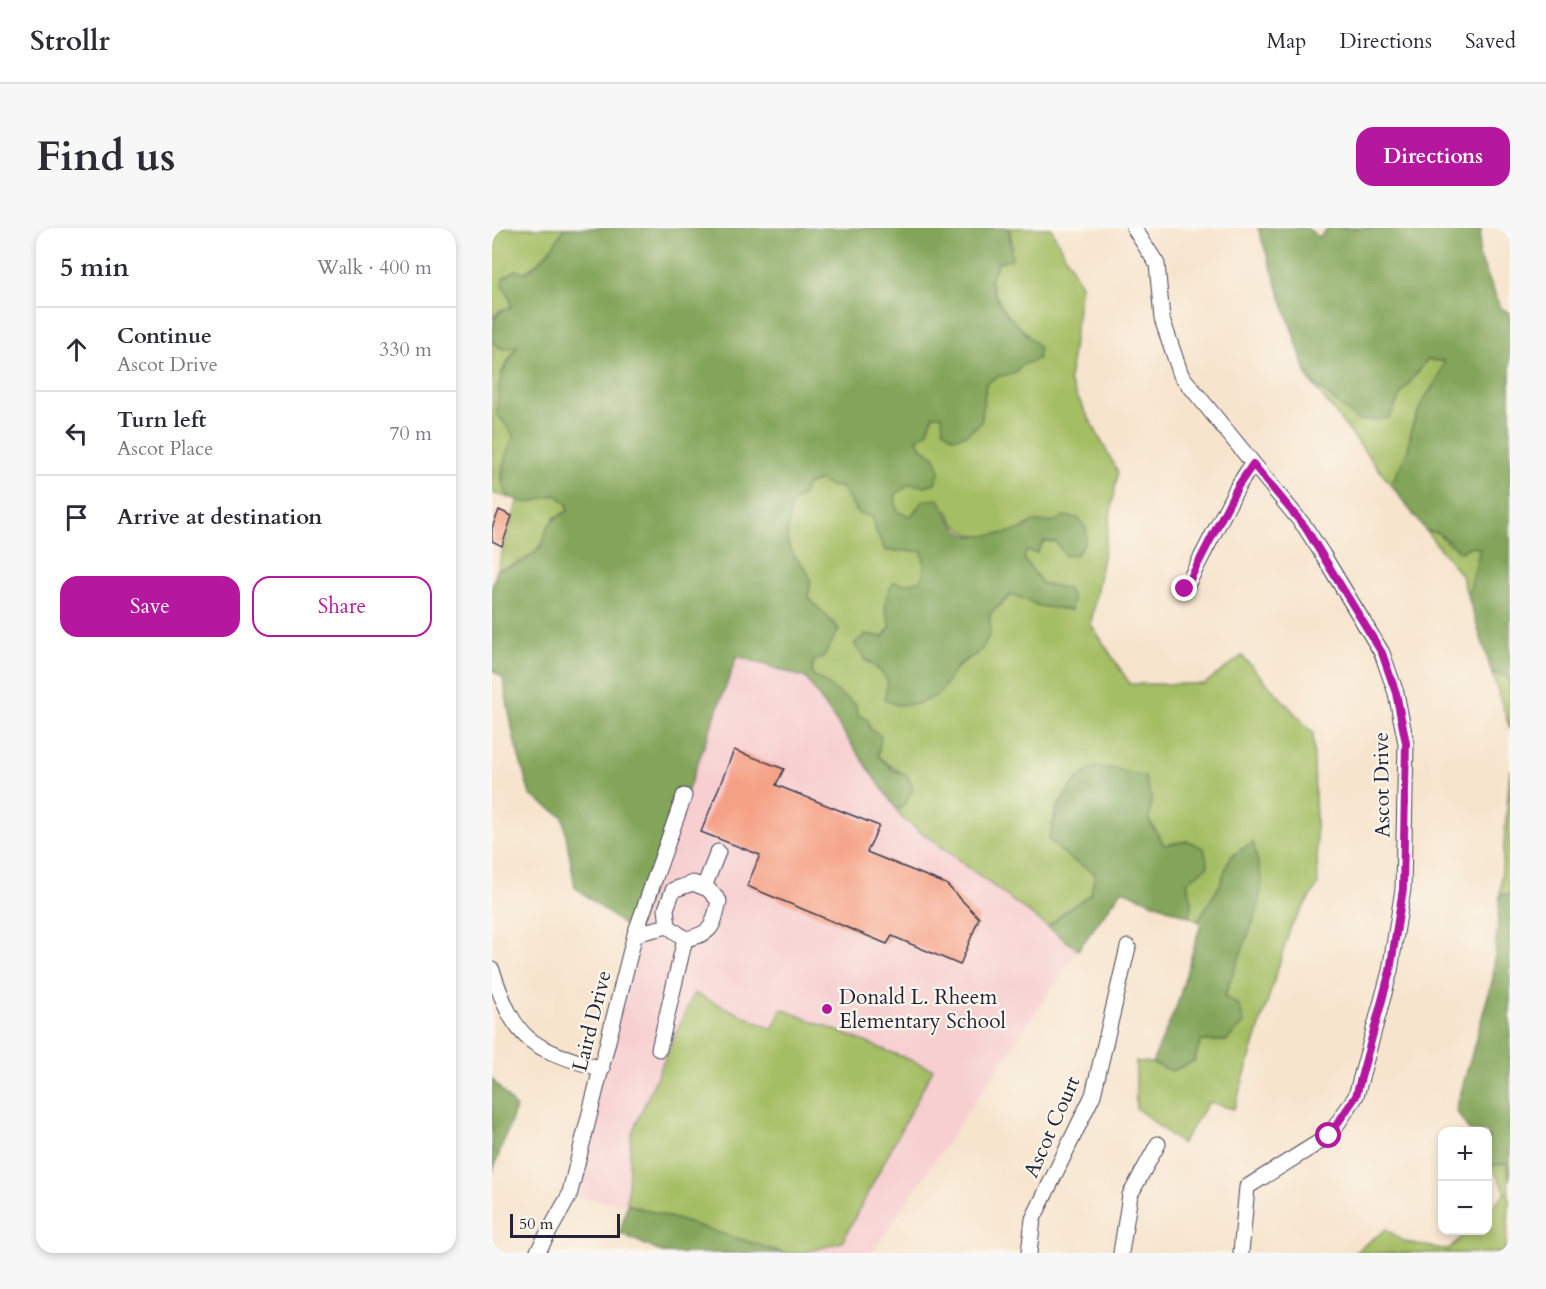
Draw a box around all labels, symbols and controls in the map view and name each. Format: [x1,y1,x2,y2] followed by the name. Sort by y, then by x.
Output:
[30,22,110,60] text: Strollr
[1266,27,1306,56] text: Map
[1339,27,1432,56] text: Directions
[1465,27,1516,56] text: Saved
[1356,127,1510,186] button: Directions
[36,128,176,185] text: Find us
[60,250,129,285] text: 5 min
[317,254,432,281] text: Walk · 400 m
[117,321,212,351] text: Continue
[60,333,93,366] icon: ahead
[379,336,432,363] text: 330 m
[117,351,218,378] text: Ascot Drive
[117,405,206,435] text: Turn left
[60,417,93,450] icon: left
[389,420,432,447] text: 70 m
[117,435,213,462] text: Ascot Place
[60,501,93,534] icon: arrive
[117,502,322,532] text: Arrive at destination
[1171,575,1197,601] route end
[60,576,240,637] button: Save
[252,576,432,637] button: Share
[1367,732,1397,838] street label: Ascot Drive
[565,968,619,1074] street label: Laird Drive
[839,983,1006,1036] place label: Donald L. Rheem Elementary School
[820,1002,834,1016] marker: Donald L. Rheem Elementary School
[1017,1071,1087,1182] street label: Ascot Court
[1315,1122,1341,1148] route start
[1438,1127,1492,1235] map controls
[1438,1127,1492,1181] button: +
[1438,1181,1492,1235] button: −
[510,1211,620,1238] scale bar
[519,1213,553,1235] text: 50 m

